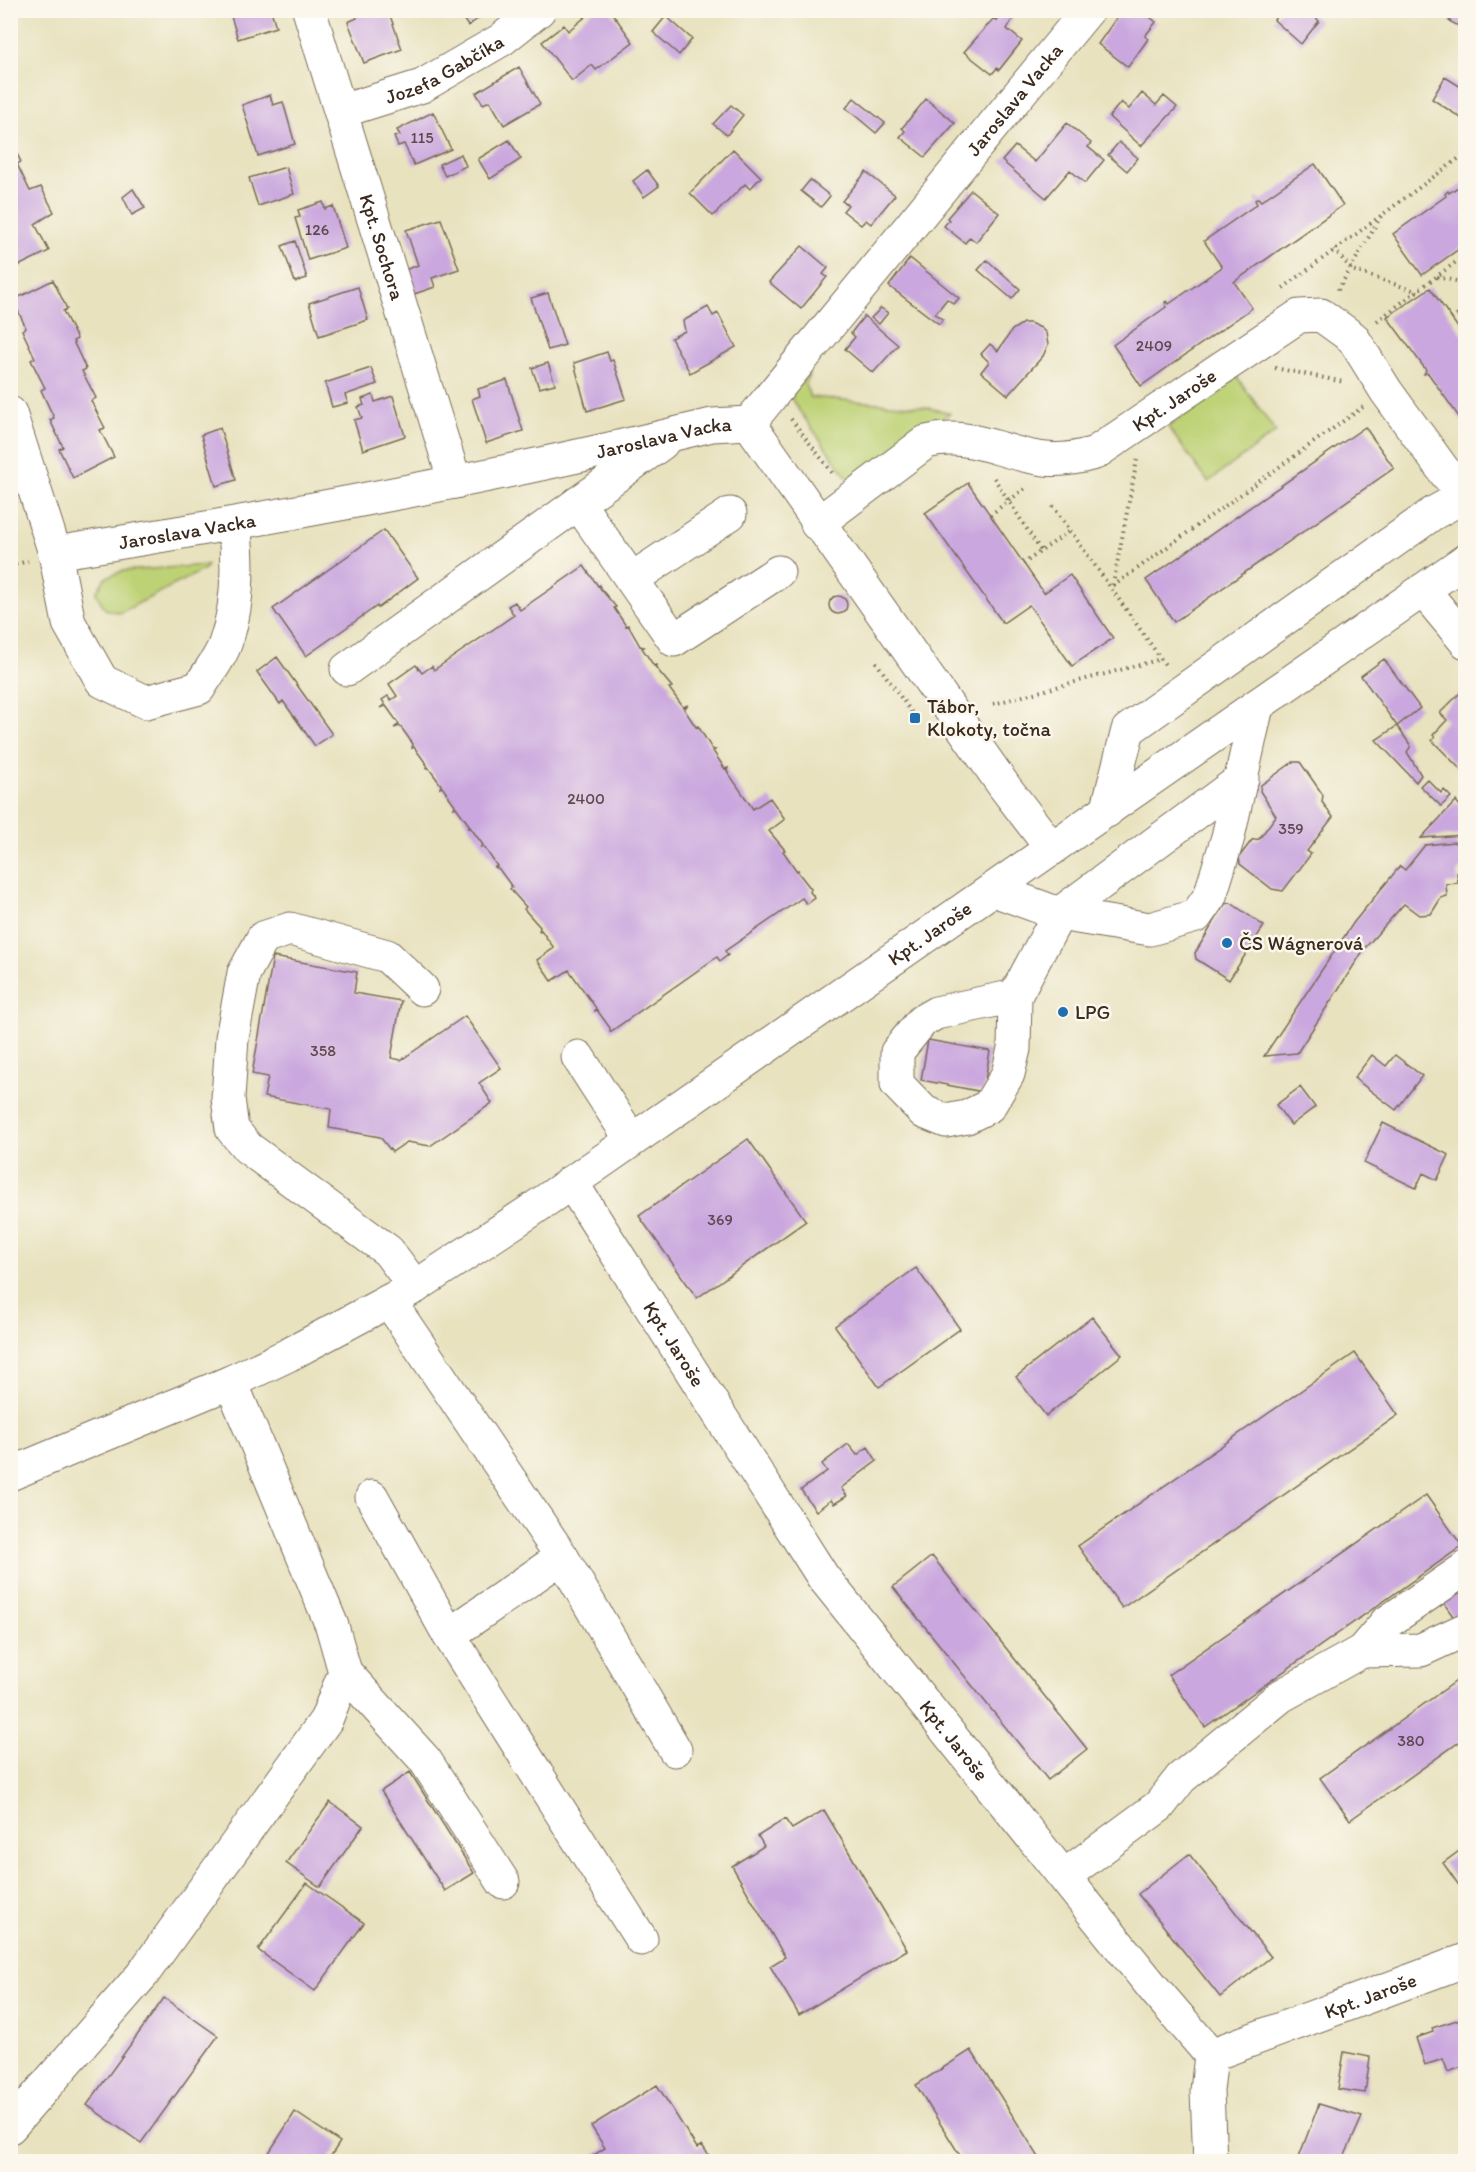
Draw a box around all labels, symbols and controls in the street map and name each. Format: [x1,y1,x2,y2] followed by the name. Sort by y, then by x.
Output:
[382,29,508,109] street label: Jozefa Gabčíka
[961,38,1068,161] street label: Jaroslava Vacka
[410,128,434,147] house number: 115
[355,191,410,304] street label: Kpt. Sochora
[305,220,329,239] house number: 126
[1136,336,1172,355] house number: 2409
[1127,363,1221,437] street label: Kpt. Jaroše
[594,412,733,464] street label: Jaroslava Vacka
[117,508,258,555] street label: Jaroslava Vacka
[927,694,1052,741] place label: Tábor, Klokoty, točna
[908,711,922,725] marker: Tábor, Klokoty, točna
[567,789,605,808] house number: 2400
[1278,819,1304,838] house number: 359
[883,896,976,971] street label: Kpt. Jaroše
[1239,931,1364,955] place label: ČS Wágnerová
[1220,936,1234,950] marker: ČS Wágnerová
[1075,1000,1110,1024] place label: LPG
[1056,1005,1070,1019] marker: LPG
[310,1041,336,1060] house number: 358
[707,1210,733,1229] house number: 369
[638,1297,710,1391] street label: Kpt. Jaroše
[915,1695,994,1785] street label: Kpt. Jaroše
[1397,1731,1425,1750] house number: 380
[1321,1968,1420,2024] street label: Kpt. Jaroše

